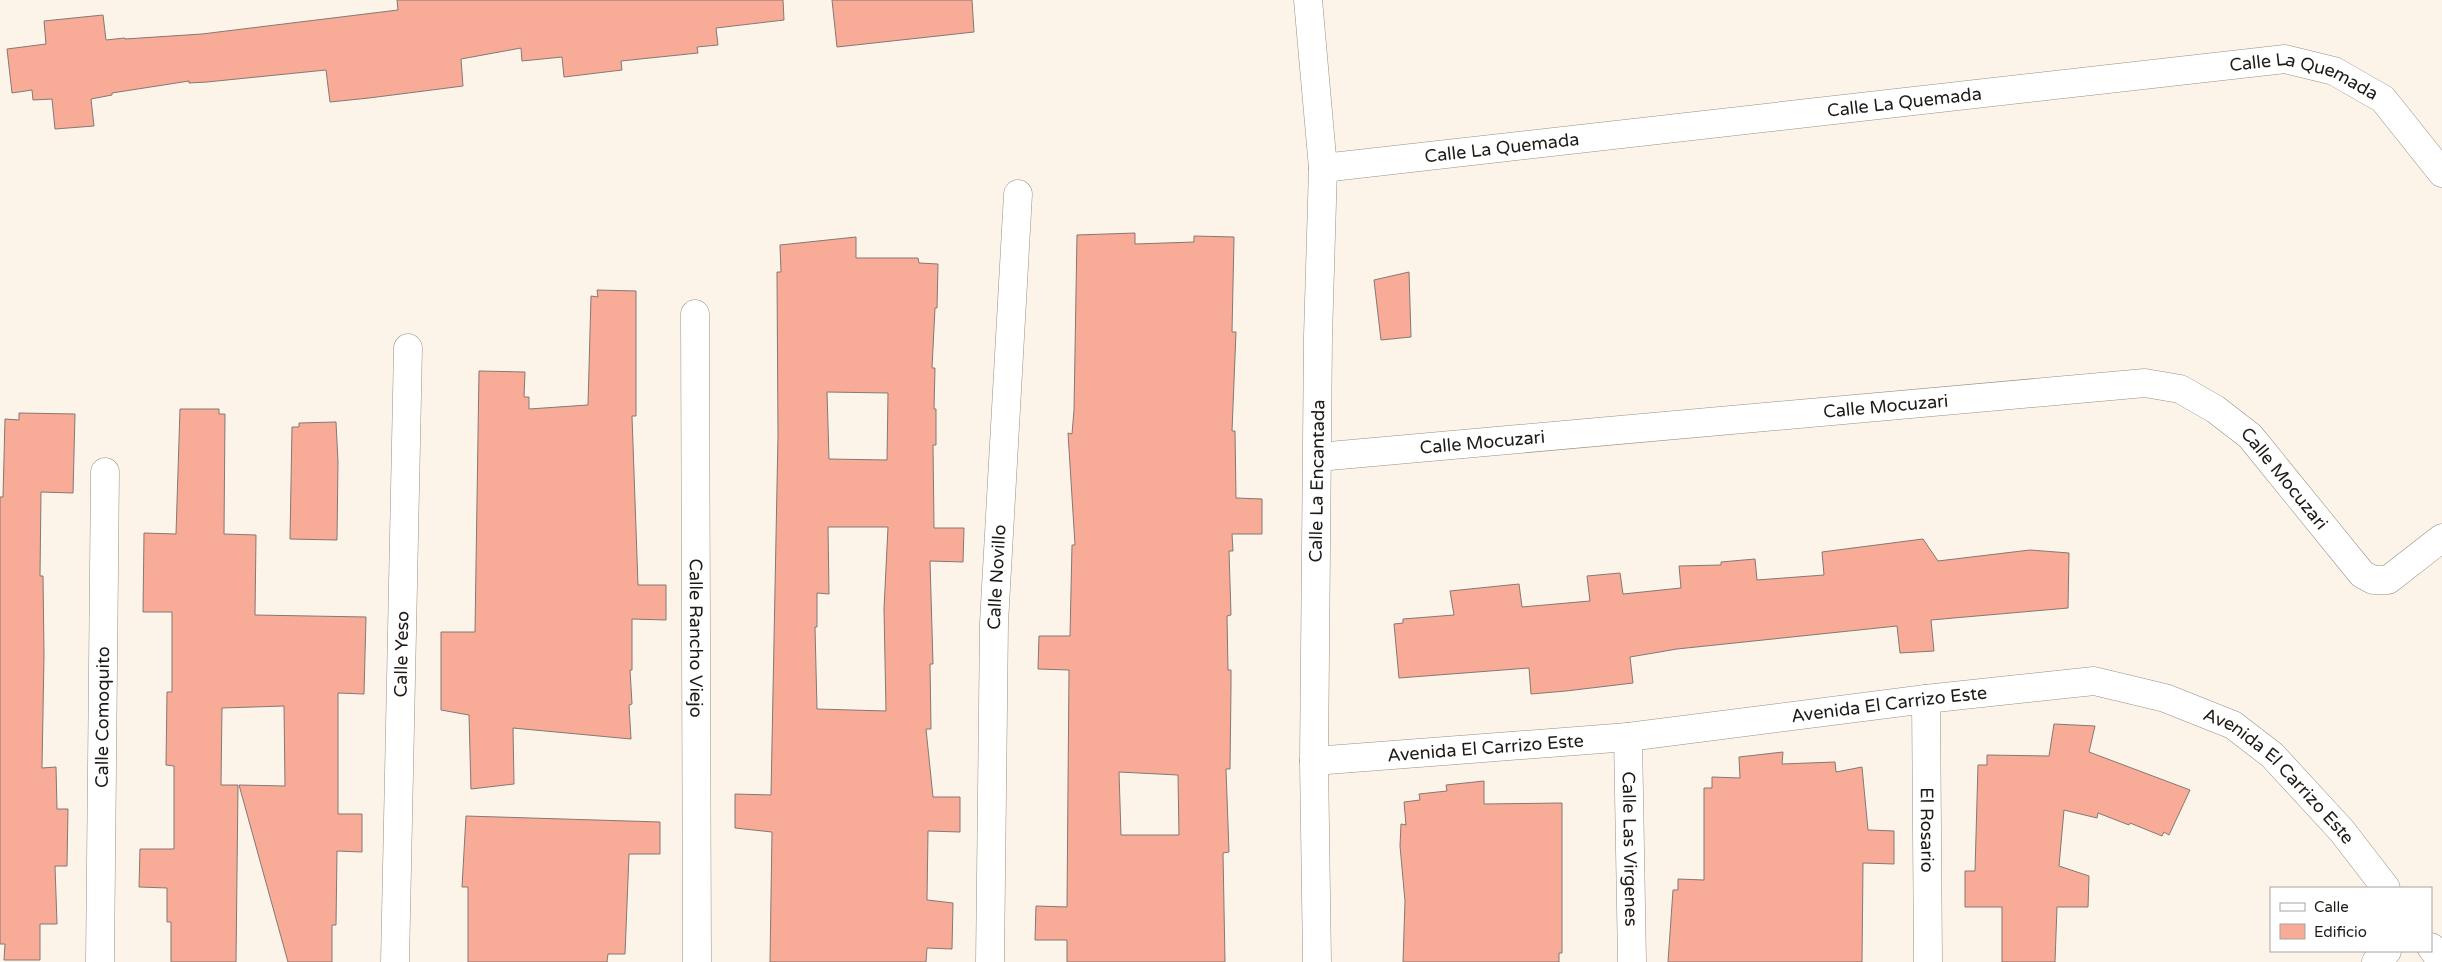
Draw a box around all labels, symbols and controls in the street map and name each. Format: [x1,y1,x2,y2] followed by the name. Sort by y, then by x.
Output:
[2228,48,2382,105] street label: Calle La Quemada
[1826,82,1983,122] street label: Calle La Quemada
[1423,128,1580,167] street label: Calle La Quemada
[1822,390,1949,423] street label: Calle Mocuzari
[1305,399,1329,563] street label: Calle La Encantada
[2237,422,2333,534] street label: Calle Mocuzari
[1419,426,1546,459] street label: Calle Mocuzari
[983,524,1010,630] street label: Calle Novillo
[685,558,707,718] street label: Calle Rancho Viejo
[390,611,413,698] street label: Calle Yeso
[91,646,114,788] street label: Calle Comoquito
[1790,682,1988,727] street label: Avenida El Carrizo Este
[2200,703,2359,848] street label: Avenida El Carrizo Este
[1386,729,1585,766] street label: Avenida El Carrizo Este
[1618,771,1642,927] street label: Calle Las Virgenes
[1916,787,1938,873] street label: El Rosario
[2270,887,2432,952] legend
[2314,898,2349,916] text: Calle
[2314,923,2367,941] text: Edificio

